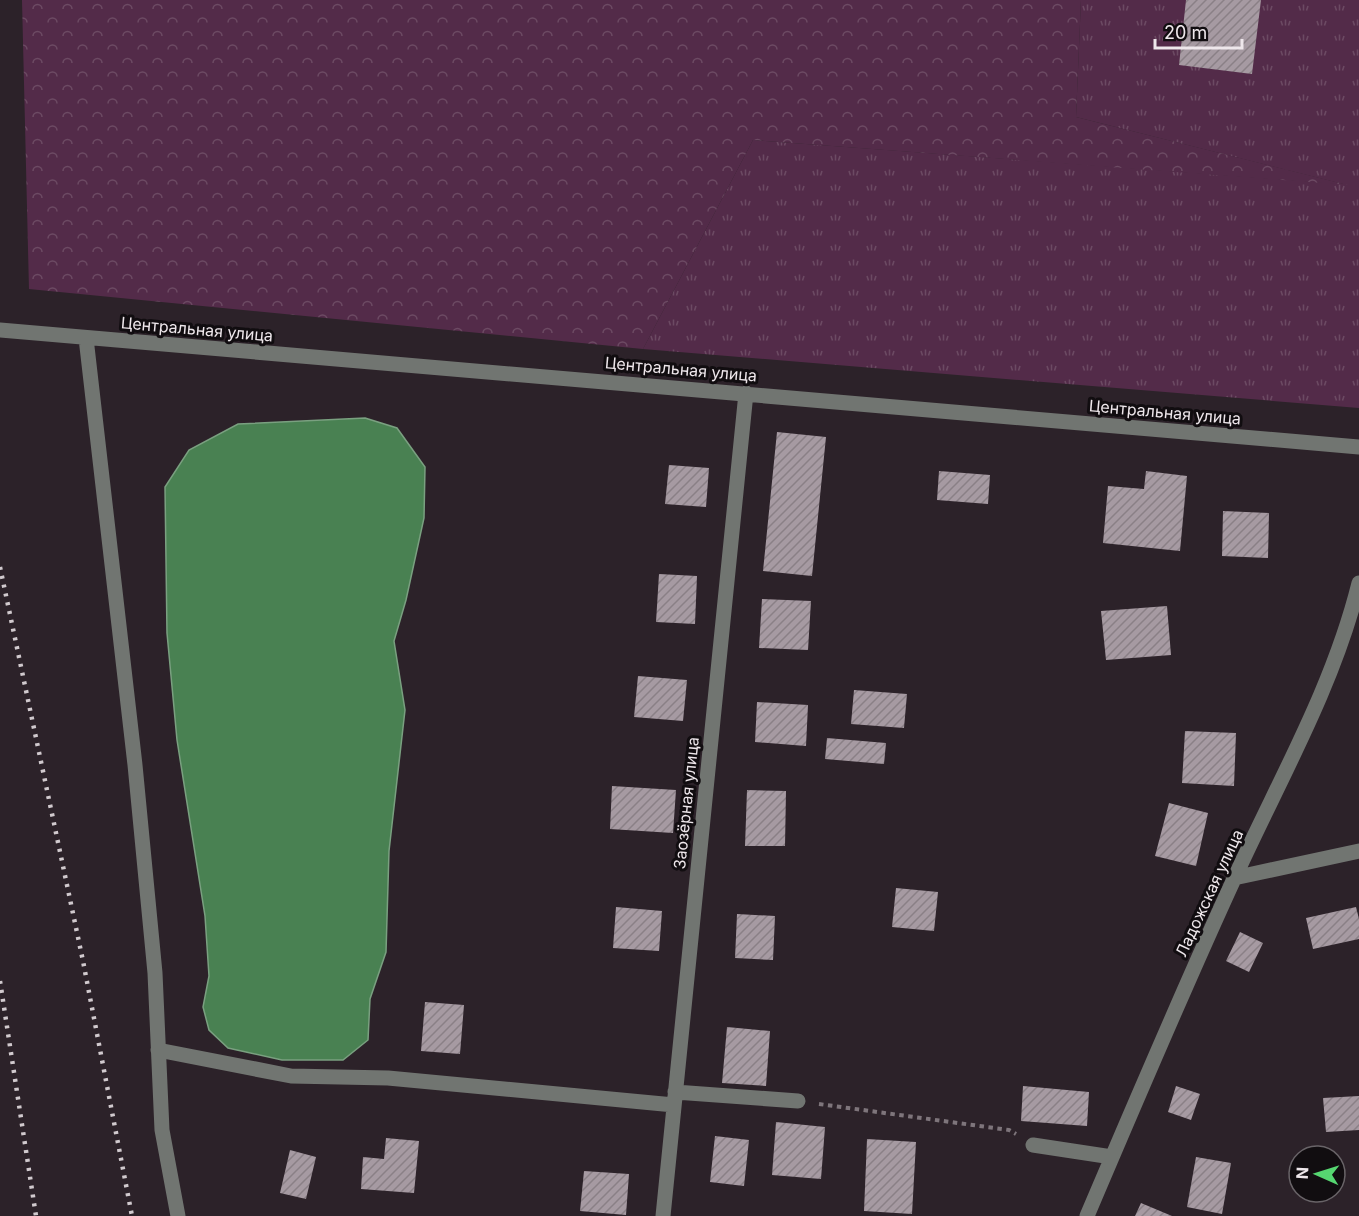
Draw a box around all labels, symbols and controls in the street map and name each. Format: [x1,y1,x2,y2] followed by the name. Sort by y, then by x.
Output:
[1155,12,1242,50] scale bar
[1164,22,1207,43] text: 20 m
[120,312,274,346] street label: Центральная улица
[604,352,758,386] street label: Центральная улица
[1088,395,1242,429] street label: Центральная улица
[669,736,703,870] street label: Заозёрная улица
[1171,826,1247,960] street label: Ладожская улица
[1287,1144,1347,1204] north arrow
[1292,1167,1312,1180] text: N

